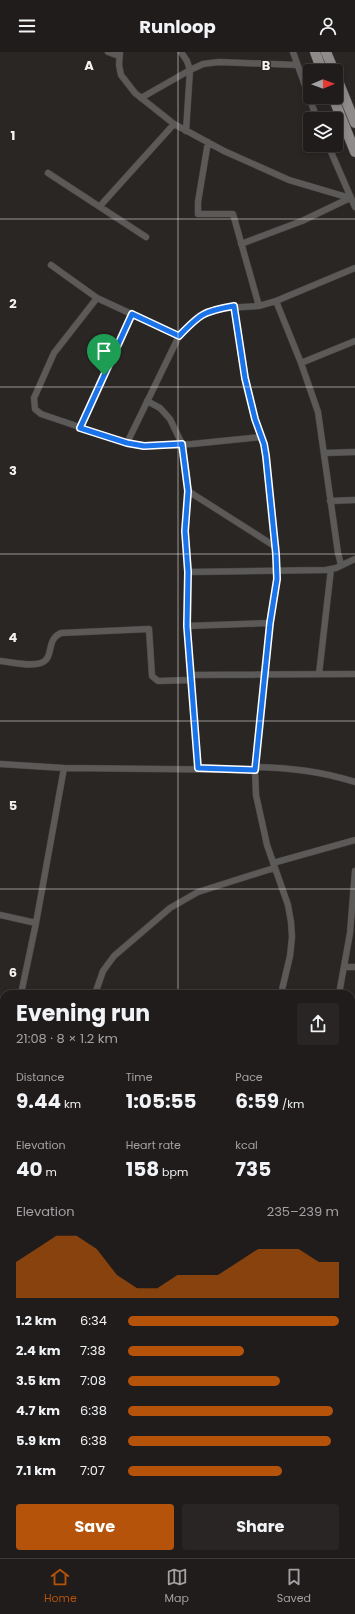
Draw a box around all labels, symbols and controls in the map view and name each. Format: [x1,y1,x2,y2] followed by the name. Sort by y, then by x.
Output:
[139,14,216,39] text: Runloop
[16,15,38,37] icon: menu
[317,15,339,37] icon: person
[84,56,94,75] text: A
[262,56,271,75] text: B
[303,64,343,104] north arrow
[303,64,343,152] map controls
[303,112,343,152] button: layers
[11,126,15,145] text: 1
[9,294,17,313] text: 2
[87,334,121,375] pin
[93,340,115,362] icon: arrive
[9,461,17,480] text: 3
[9,628,18,647] text: 4
[9,796,17,815] text: 5
[9,963,17,982] text: 6
[16,998,150,1029] text: Evening run
[297,1003,339,1045] button: share
[16,1029,118,1048] text: 21:08 · 8 × 1.2 km
[16,1069,64,1085] text: Distance
[126,1069,152,1085] text: Time
[235,1069,263,1085] text: Pace
[16,1087,61,1115] text: 9.44
[126,1087,197,1115] text: 1:05:55
[235,1087,279,1115] text: 6:59
[61,1096,81,1112] text: km
[279,1096,304,1112] text: /km
[16,1137,66,1153] text: Elevation
[126,1137,181,1153] text: Heart rate
[235,1137,258,1153] text: kcal
[16,1155,43,1183] text: 40
[126,1155,159,1183] text: 158
[235,1155,271,1183] text: 735
[43,1164,57,1180] text: m
[159,1164,188,1180] text: bpm
[16,1202,75,1221] text: Elevation
[267,1202,339,1221] text: 235–239 m
[16,1311,57,1330] text: 1.2 km
[80,1311,107,1330] text: 6:34
[16,1341,60,1360] text: 2.4 km
[80,1341,106,1360] text: 7:38
[16,1371,61,1390] text: 3.5 km
[80,1371,106,1390] text: 7:08
[16,1401,60,1420] text: 4.7 km
[80,1401,107,1420] text: 6:38
[16,1431,61,1450] text: 5.9 km
[80,1431,107,1450] text: 6:38
[16,1461,56,1480] text: 7.1 km
[80,1461,105,1480] text: 7:07
[16,1504,174,1550] button: Save
[182,1504,339,1550] button: Share
[44,1566,77,1607] tab: Home
[165,1566,189,1607] tab: Map
[277,1566,311,1607] tab: Saved

